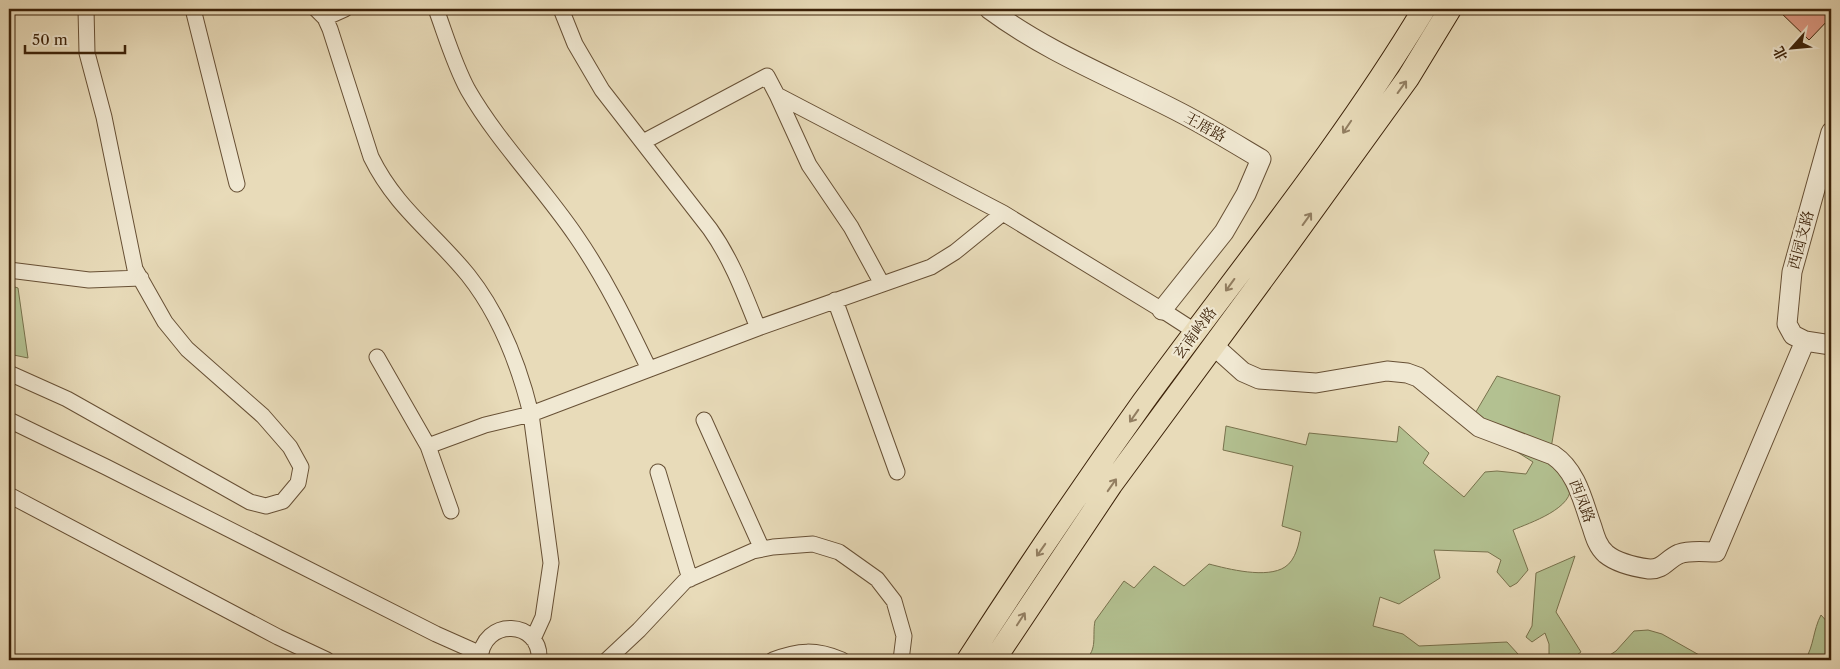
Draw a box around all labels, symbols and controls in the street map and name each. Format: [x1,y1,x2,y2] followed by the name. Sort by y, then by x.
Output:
[25,22,125,54] scale bar
[1768,22,1818,72] north arrow
[32,30,68,49] text: 50 m
[1769,44,1792,64] text: 北
[1397,80,1407,94] one-way arrow
[1181,107,1230,146] street label: 王厝路
[1342,120,1352,134] one-way arrow
[1784,208,1817,271] street label: 西园支路
[1302,212,1312,226] one-way arrow
[1225,278,1236,291] one-way arrow
[1169,303,1220,362] street label: 玄南岭路
[1129,409,1139,423] one-way arrow
[1566,476,1599,525] street label: 西凤路
[1107,478,1117,492] one-way arrow
[1036,542,1046,556] one-way arrow
[1016,613,1026,627] one-way arrow

